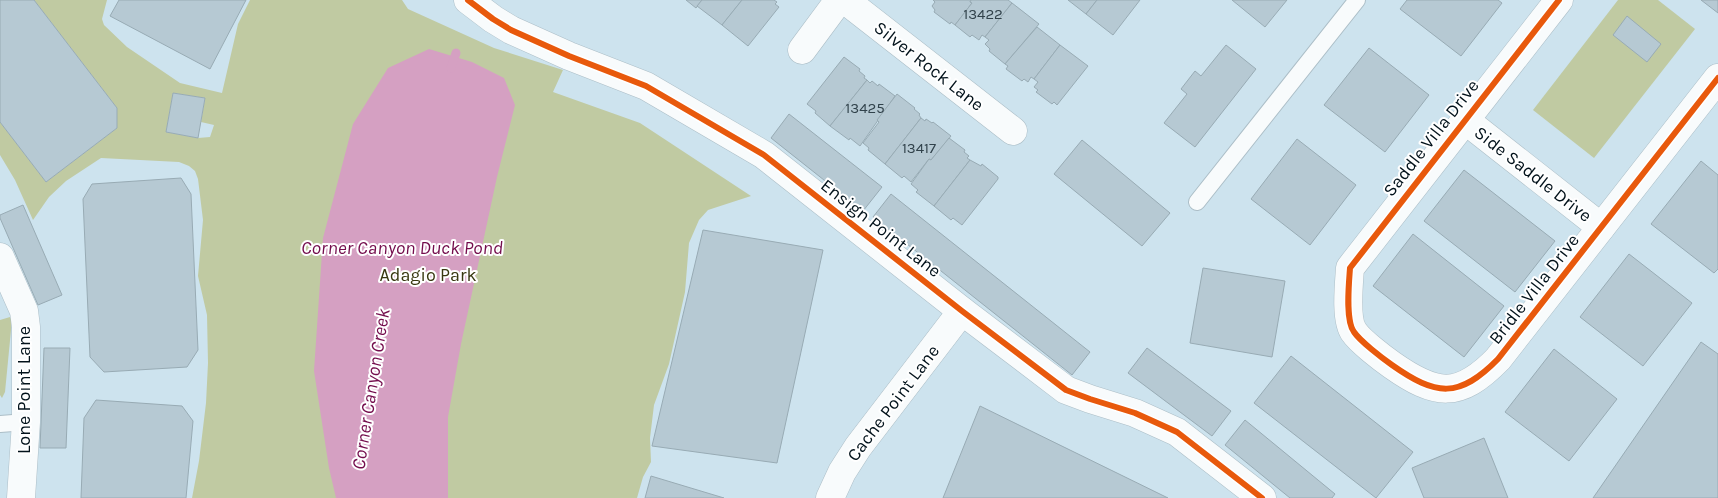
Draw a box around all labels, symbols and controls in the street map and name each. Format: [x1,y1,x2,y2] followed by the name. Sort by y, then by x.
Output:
[963,5,1003,23] house number: 13422
[870,16,988,116] street label: Silver Rock Lane
[1378,75,1484,201] street label: Saddle Villa Drive
[845,99,885,117] house number: 13425
[1470,121,1596,227] street label: Side Saddle Drive
[902,139,936,157] house number: 13417
[816,174,946,282] street label: Ensign Point Lane
[1484,229,1584,349] street label: Bridle Villa Drive
[301,237,503,259] water label: Corner Canyon Duck Pond
[379,264,477,286] park label: Adagio Park
[347,307,395,471] water label: Corner Canyon Creek
[13,326,35,454] street label: Lone Point Lane
[842,340,944,466] street label: Cache Point Lane

